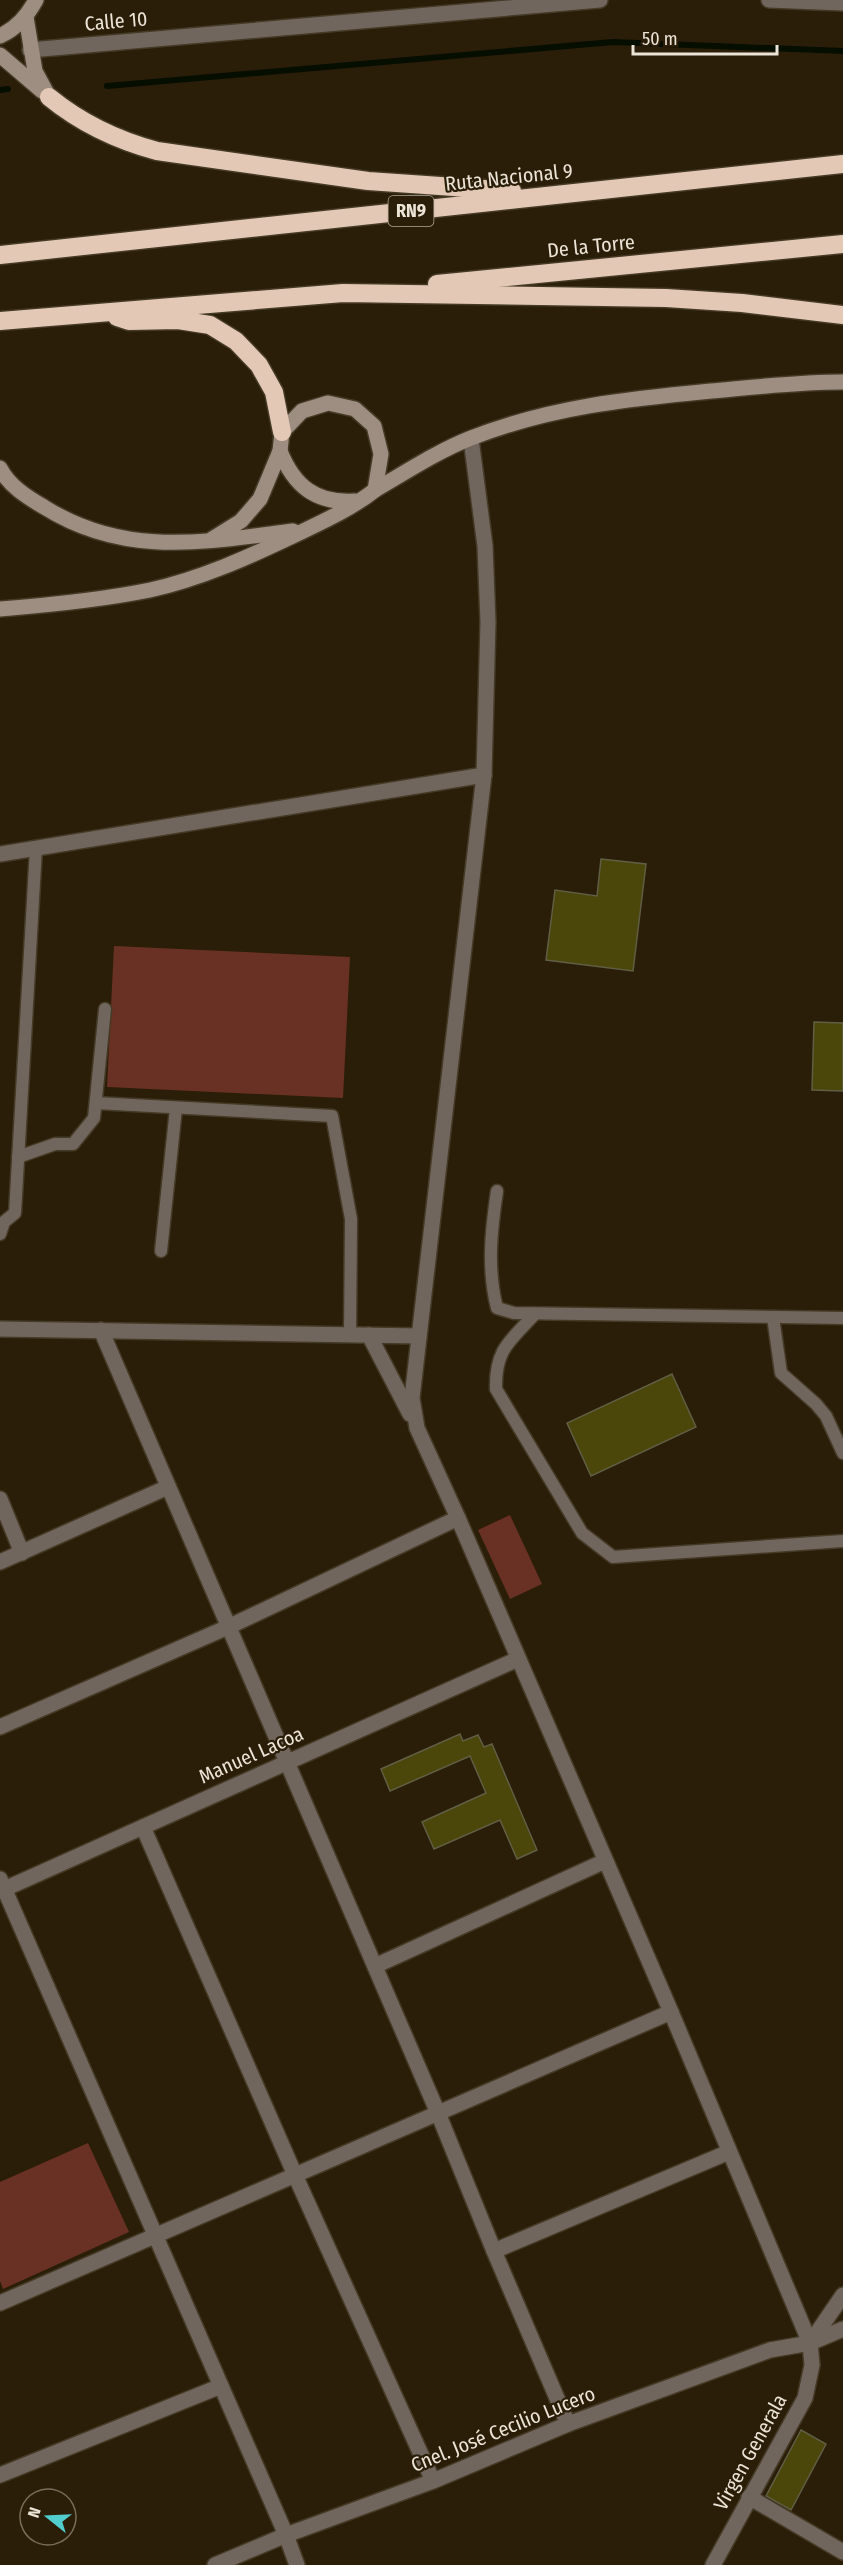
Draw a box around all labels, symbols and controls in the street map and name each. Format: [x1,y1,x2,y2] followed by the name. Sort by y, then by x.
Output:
[84,6,148,36] street label: Calle 10
[633,18,777,56] scale bar
[642,28,678,50] text: 50 m
[444,158,574,196] street label: Ruta Nacional 9
[388,196,434,226] road number: RN9
[546,229,636,263] street label: De la Torre
[195,1721,307,1789] street label: Manuel Lacoa
[407,2381,599,2477] street label: Cnel. José Cecilio Lucero
[708,2390,792,2514] street label: Virgen Generala
[18,2487,78,2547] north arrow
[24,2505,45,2520] text: N

